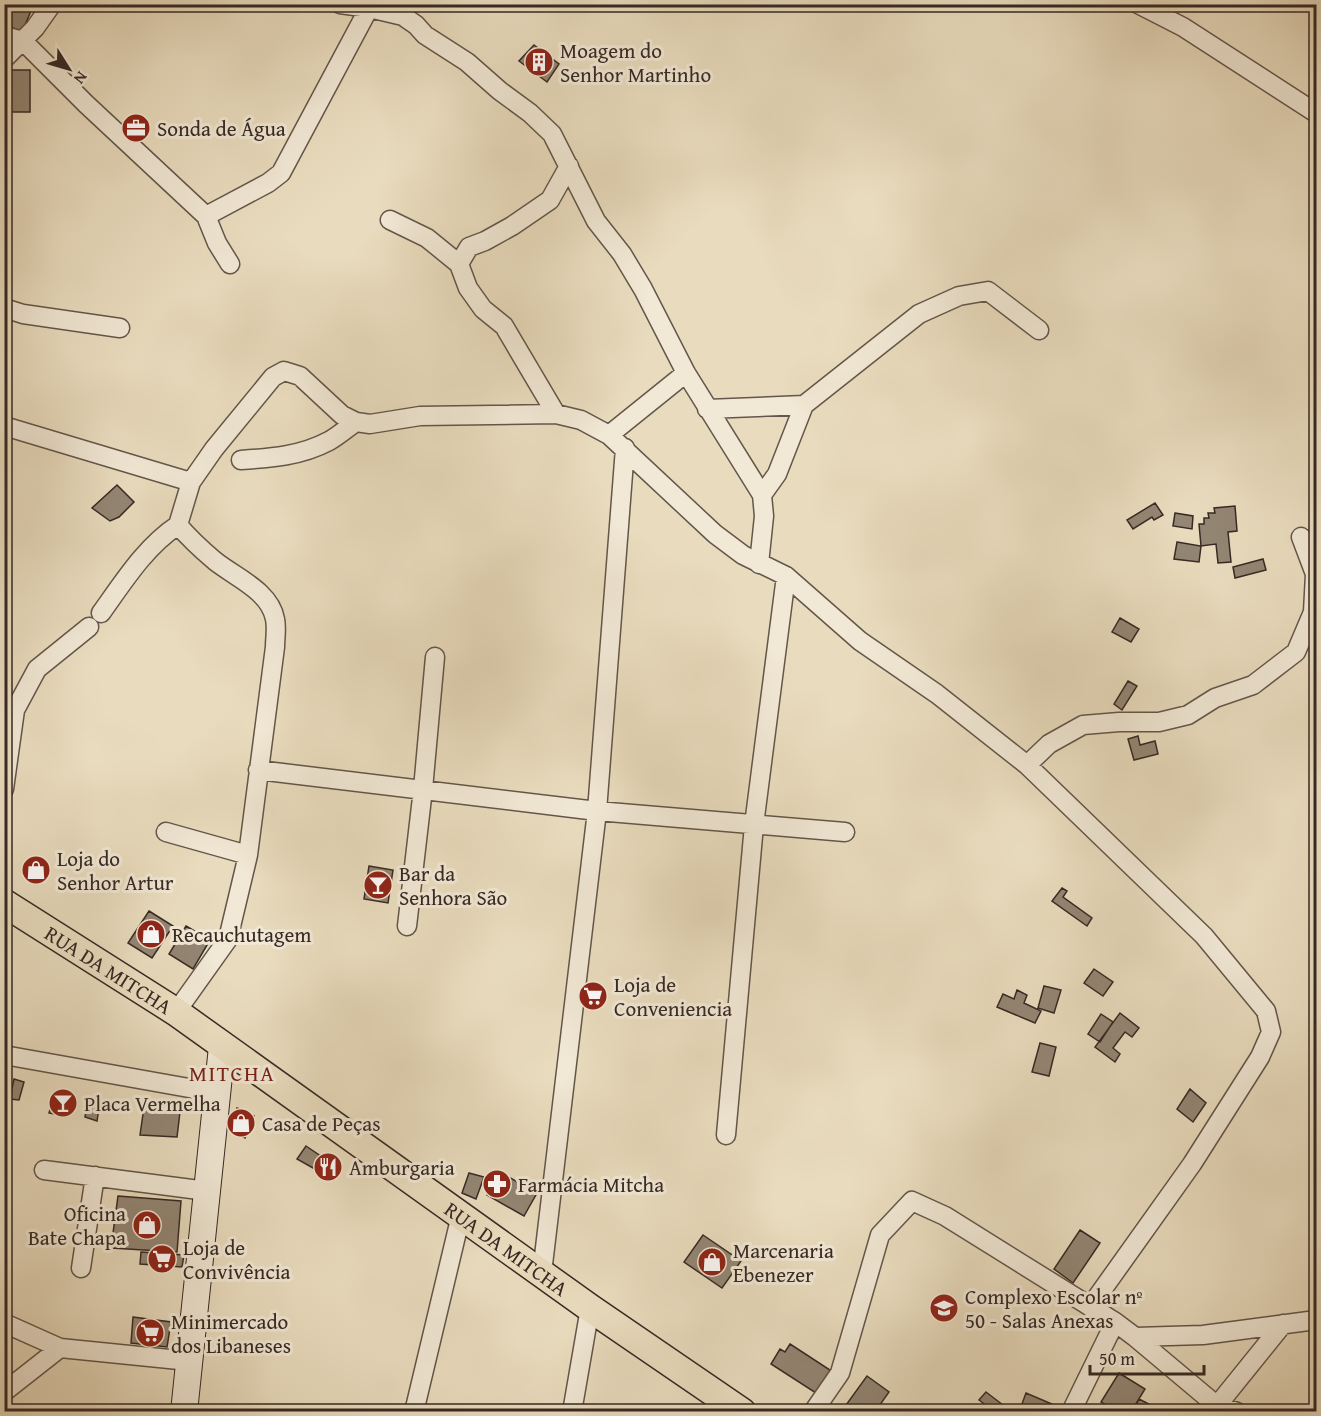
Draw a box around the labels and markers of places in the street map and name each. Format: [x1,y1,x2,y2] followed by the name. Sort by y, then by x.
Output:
[560,35,711,90] place label: Moagem do Senhor Martinho
[523,46,555,78] building icon: Moagem do Senhor Martinho
[120,112,152,144] office icon: Sonda de Água
[157,113,286,144] place label: Sonda de Água
[57,843,174,898] place label: Loja do Senhor Artur
[20,854,52,886] shop icon: Loja do Senhor Artur
[399,858,507,913] place label: Bar da Senhora São
[362,869,394,901] bar icon: Bar da Senhora São
[135,918,167,950] shop icon: Recauchutagem
[172,919,311,950] place label: Recauchutagem
[614,969,732,1024] place label: Loja de Conveniencia
[577,980,609,1012] supermarket icon: Loja de Conveniencia
[47,1087,79,1119] bar icon: Placa Vermelha
[84,1088,221,1119] place label: Placa Vermelha
[225,1107,257,1139] shop icon: Casa de Peças
[262,1108,381,1139] place label: Casa de Peças
[312,1151,344,1183] restaurant icon: Amburgaria
[349,1152,455,1183] place label: Amburgaria
[481,1168,513,1200] pharmacy icon: Farmácia Mitcha
[518,1169,664,1200] place label: Farmácia Mitcha
[28,1198,126,1253] place label: Oficina Bate Chapa
[131,1209,163,1241] shop icon: Oficina Bate Chapa
[183,1232,291,1287] place label: Loja de Convivência
[733,1235,834,1290] place label: Marcenaria Ebenezer
[146,1243,178,1275] supermarket icon: Loja de Convivência
[696,1246,728,1278] shop icon: Marcenaria Ebenezer
[965,1281,1143,1336] place label: Complexo Escolar nº 50 - Salas Anexas
[928,1292,960,1324] school or university icon: Complexo Escolar nº 50 - Salas Anexas
[171,1306,291,1361] place label: Minimercado dos Libaneses
[134,1317,166,1349] supermarket icon: Minimercado dos Libaneses

